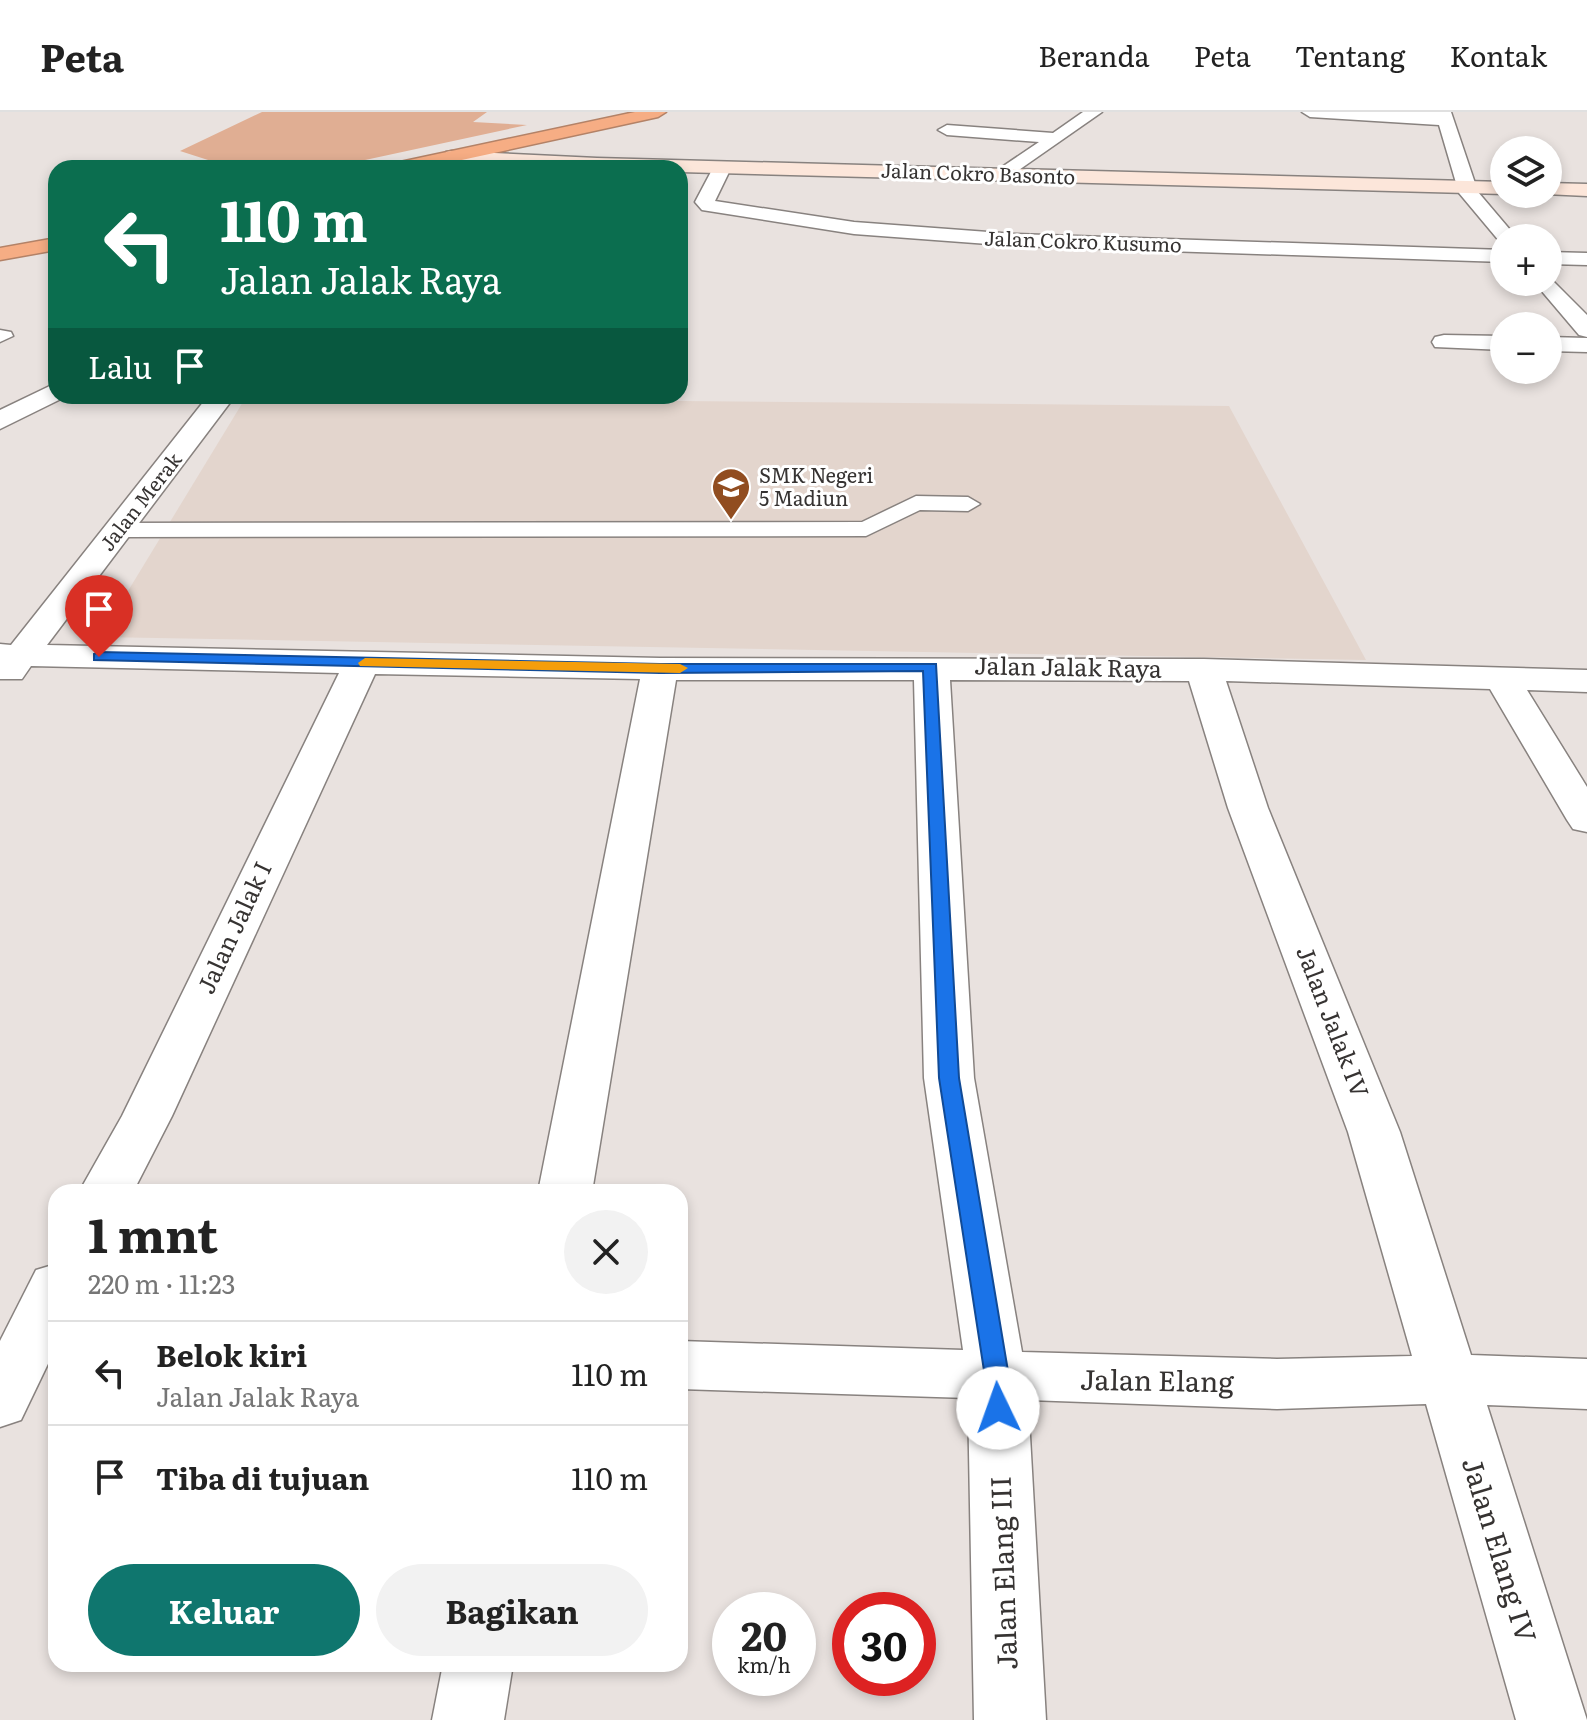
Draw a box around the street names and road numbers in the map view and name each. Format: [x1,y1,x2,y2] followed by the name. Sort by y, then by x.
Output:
[880,154,1076,190] street label: Jalan Cokro Basonto
[984,222,1182,258] street label: Jalan Cokro Kusumo
[91,444,188,556] street label: Jalan Merak
[974,646,1162,685] street label: Jalan Jalak Raya
[187,855,279,999] street label: Jalan Jalak I
[1289,940,1379,1102] street label: Jalan Jalak IV
[1080,1357,1235,1401] street label: Jalan Elang
[1453,1452,1549,1647] street label: Jalan Elang IV
[978,1475,1026,1671] street label: Jalan Elang III

